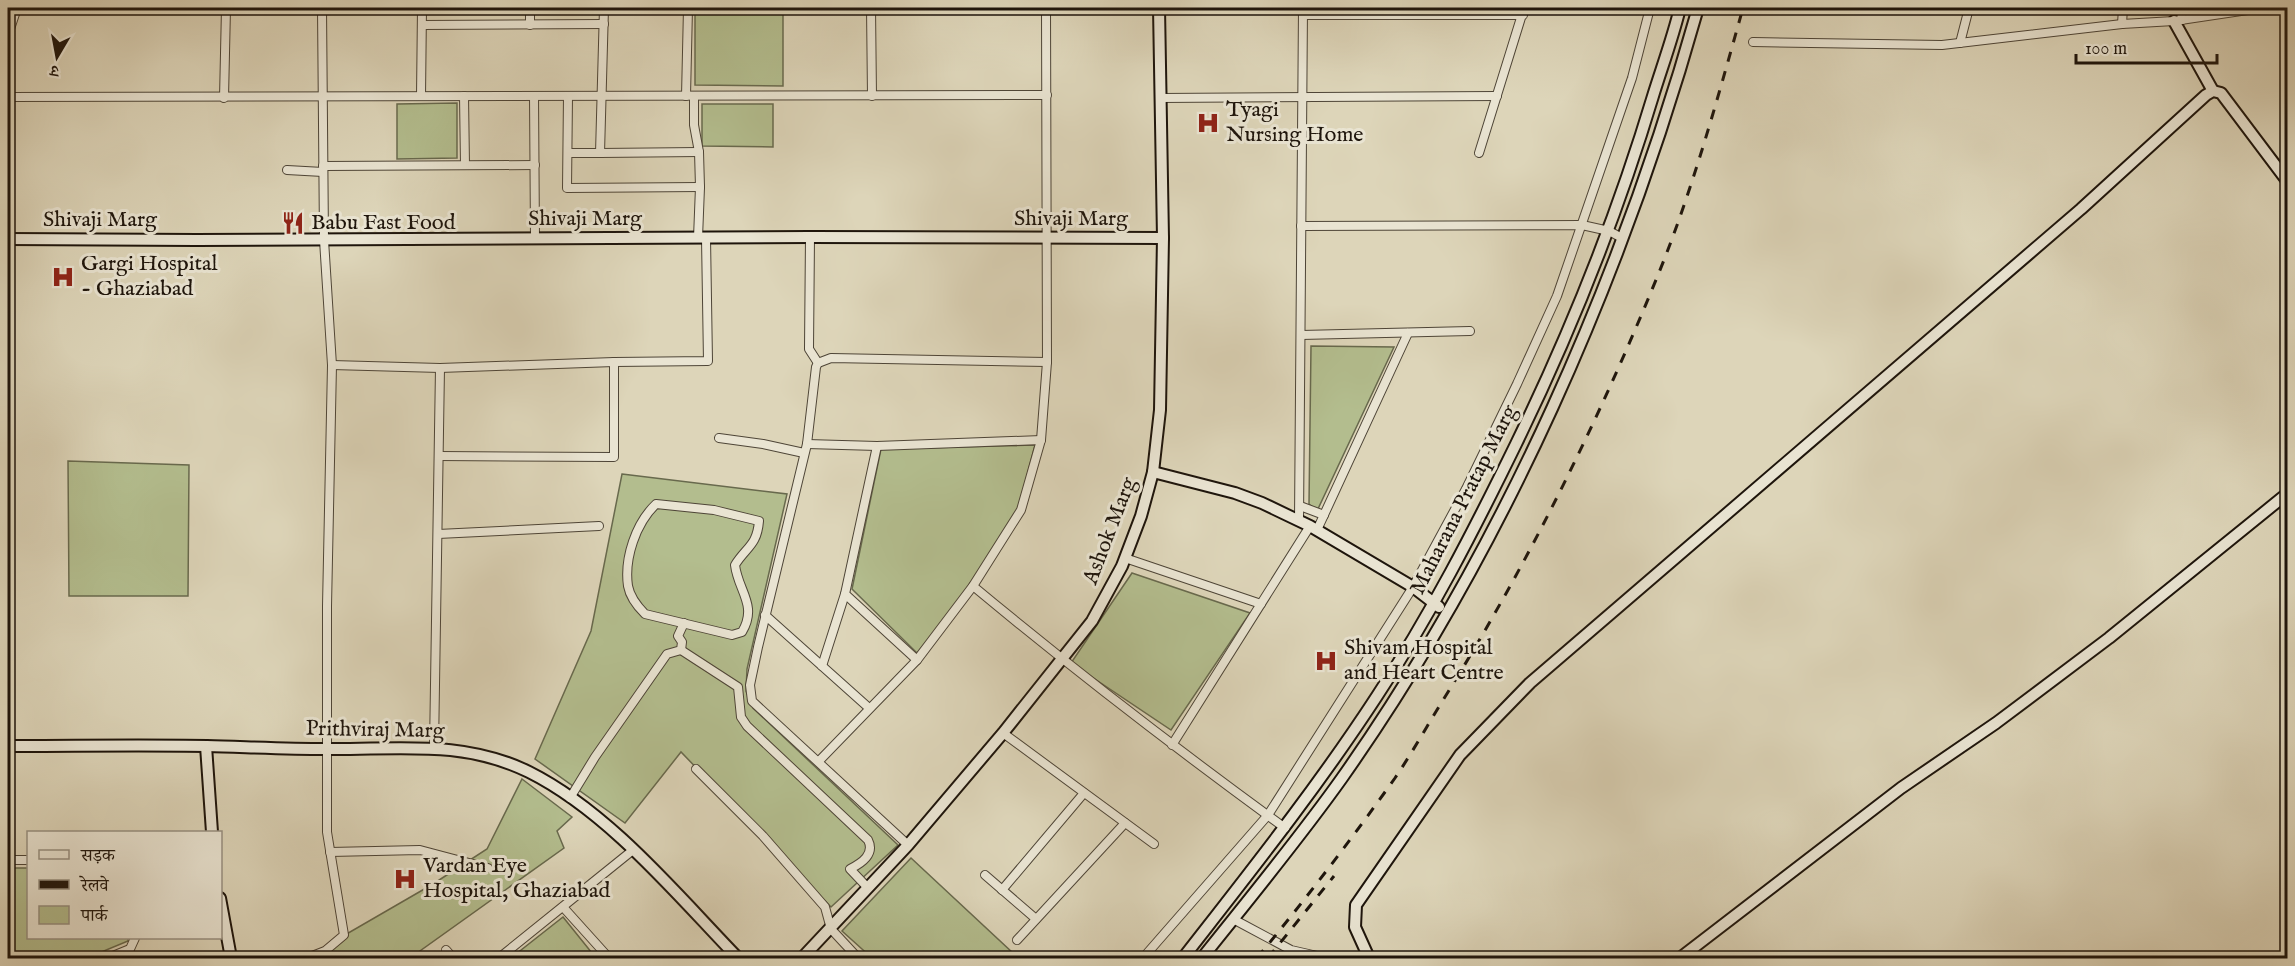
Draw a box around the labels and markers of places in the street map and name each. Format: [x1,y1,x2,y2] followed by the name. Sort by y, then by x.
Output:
[1226,96,1363,149] place label: Tyagi Nursing Home
[1195,110,1221,136] hospital icon: Tyagi Nursing Home
[311,209,456,237] place label: Babu Fast Food
[280,210,306,236] restaurant icon: Babu Fast Food
[81,250,218,303] place label: Gargi Hospital - Ghaziabad
[50,264,76,290] hospital icon: Gargi Hospital - Ghaziabad
[1344,634,1504,687] place label: Shivam Hospital and Heart Centre
[1313,648,1339,674] hospital icon: Shivam Hospital and Heart Centre
[422,852,610,905] place label: Vardan Eye Hospital, Ghaziabad
[392,866,418,892] hospital icon: Vardan Eye Hospital, Ghaziabad

